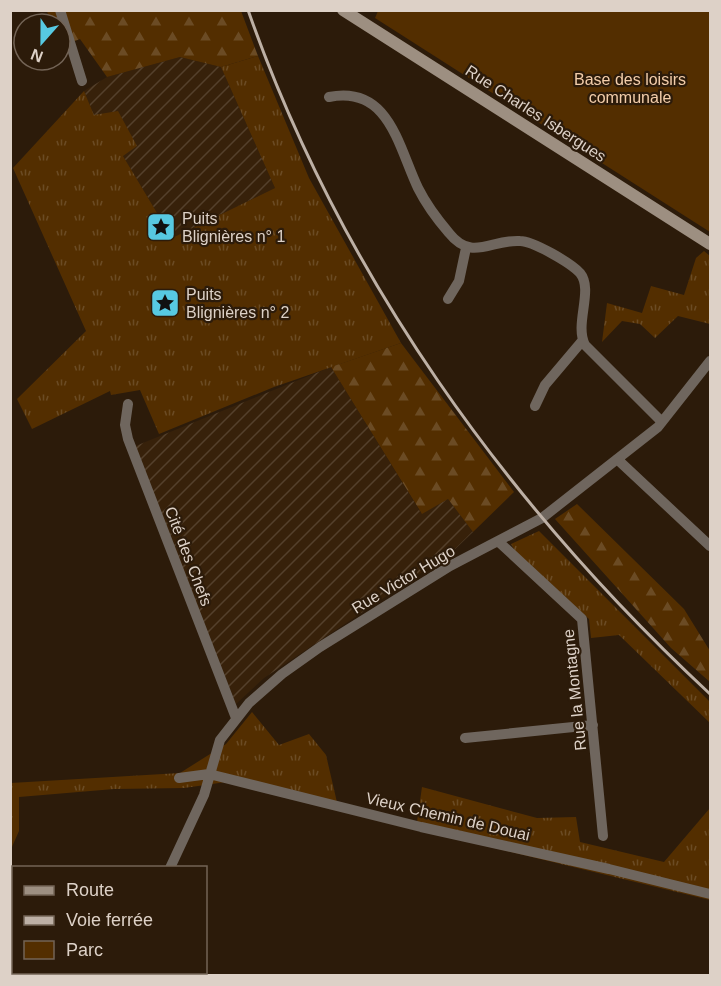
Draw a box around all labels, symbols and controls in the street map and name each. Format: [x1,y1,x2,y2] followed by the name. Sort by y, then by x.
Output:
[12,12,72,72] north arrow
[28,46,45,66] text: N
[462,62,609,165] street label: Rue Charles Isbergues
[574,71,686,106] park label: Base des loisirs communale
[182,210,285,245] place label: Puits Blignières n° 1
[145,211,177,243] place icon: Puits Blignières n° 1
[186,286,289,321] place label: Puits Blignières n° 2
[149,287,181,319] place icon: Puits Blignières n° 2
[162,504,215,608] street label: Cité des Chefs
[349,542,458,617] street label: Rue Victor Hugo
[560,628,589,751] street label: Rue la Montagne
[364,789,532,844] street label: Vieux Chemin de Douai
[12,866,207,974] legend
[66,880,114,900] text: Route
[66,910,153,930] text: Voie ferrée
[66,940,103,960] text: Parc

